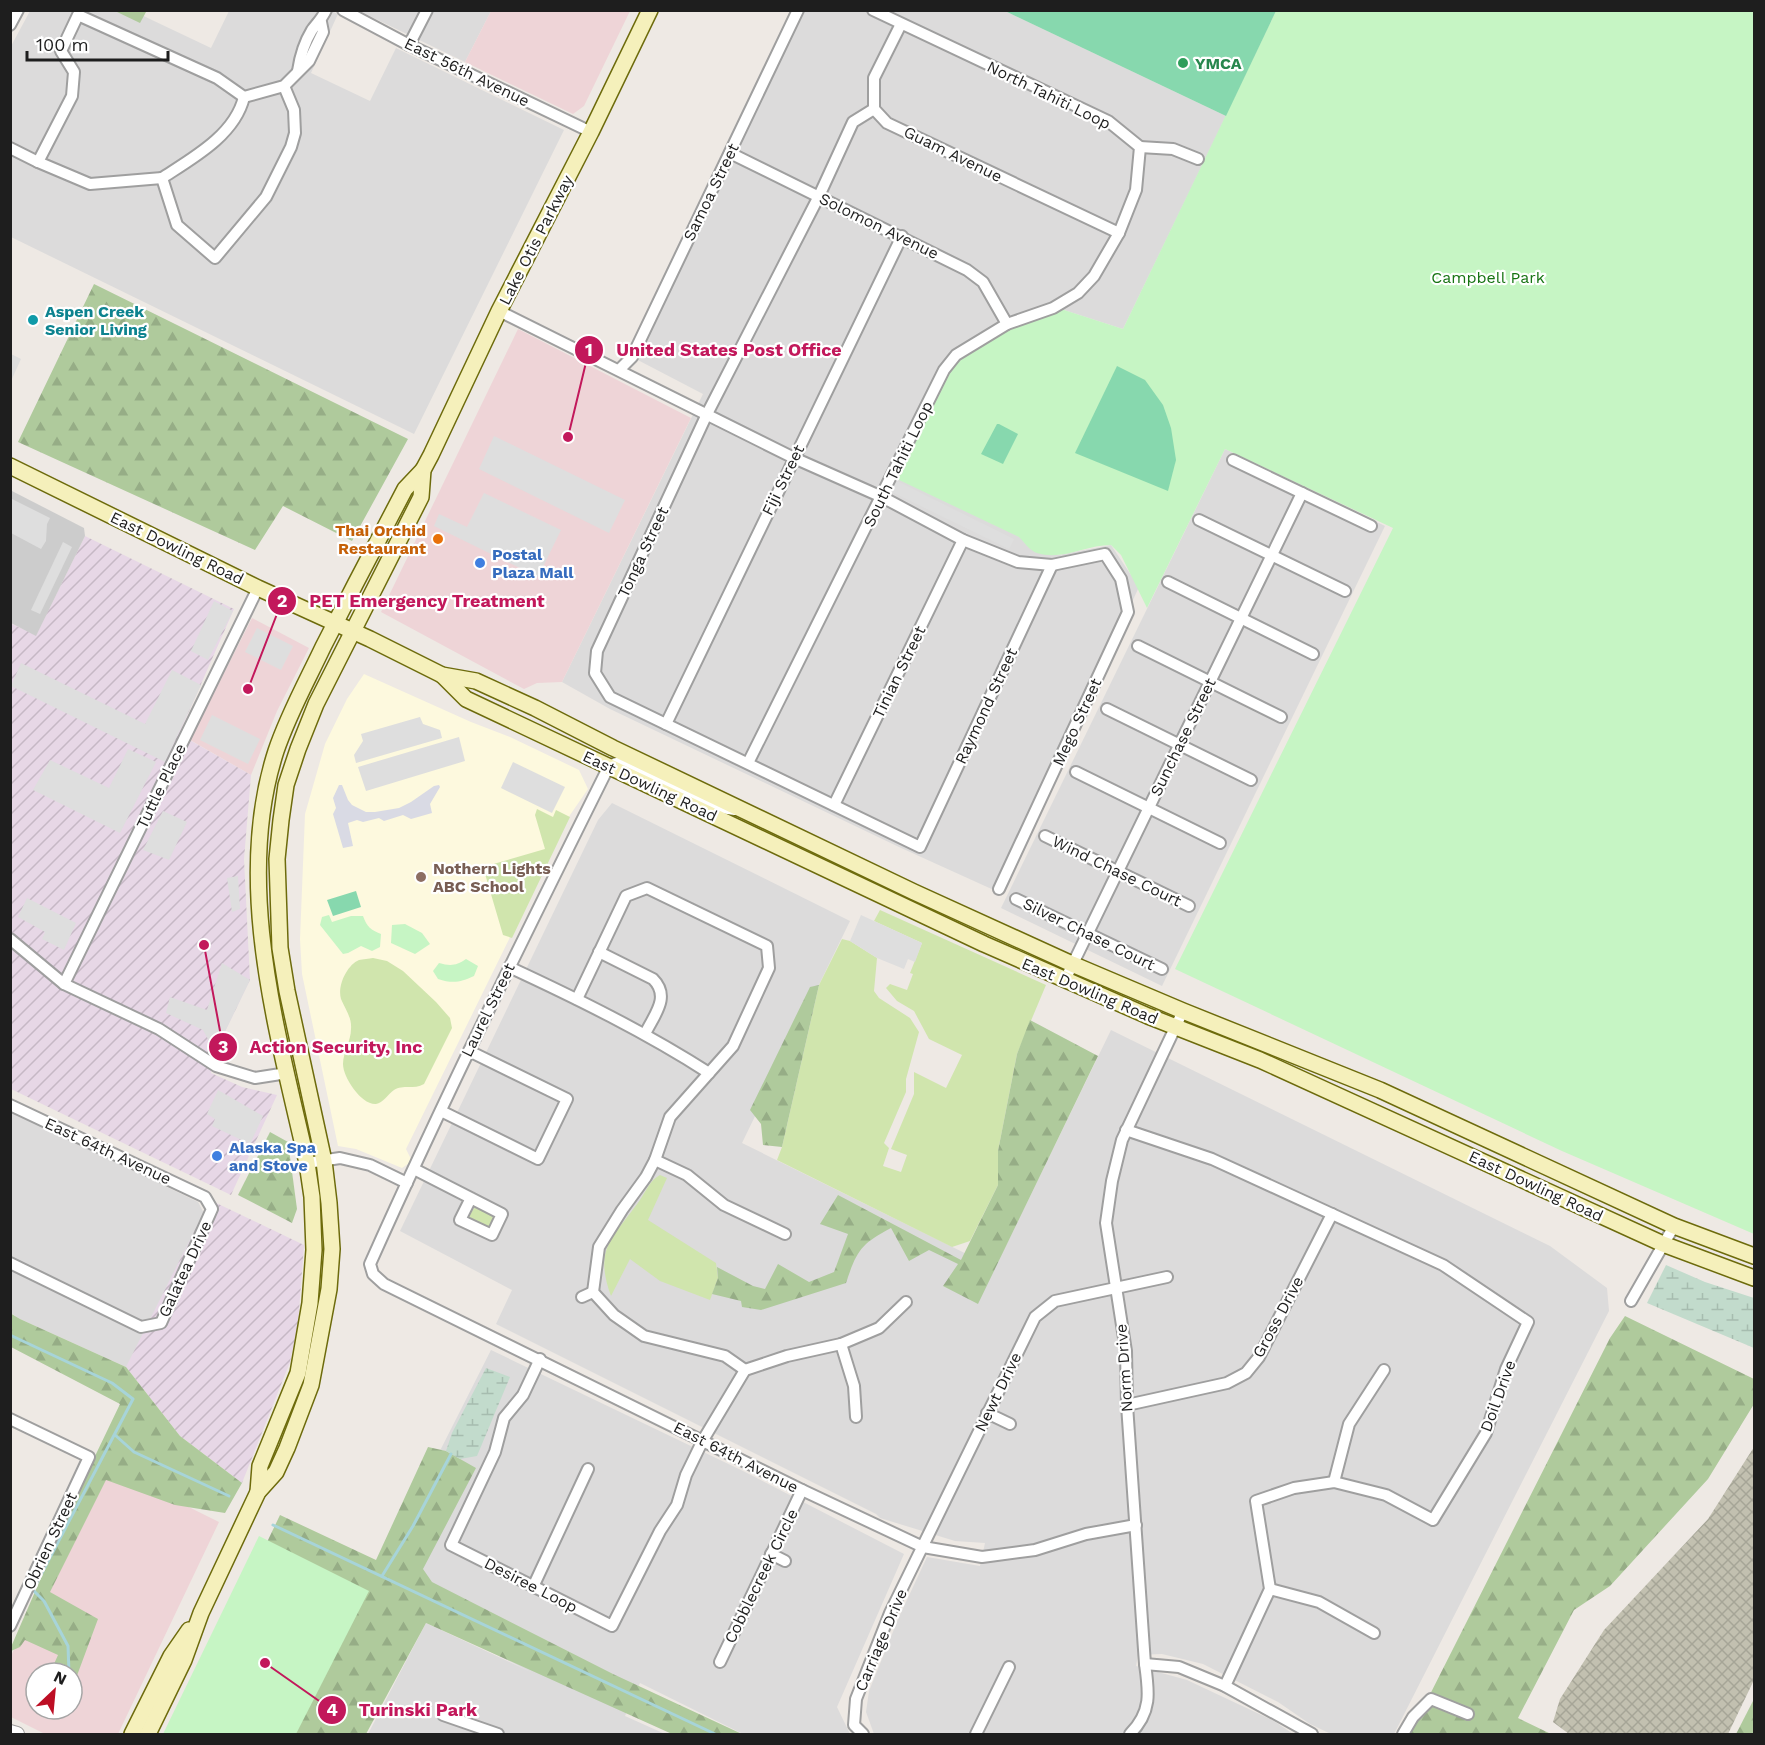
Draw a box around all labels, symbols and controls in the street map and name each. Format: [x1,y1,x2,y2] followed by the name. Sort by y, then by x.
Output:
[27,24,168,62] scale bar
[401,33,533,111] street label: East 56th Avenue
[36,34,89,55] text: 100 m
[1195,54,1242,73] place label: YMCA
[1176,56,1190,70] marker: YMCA
[984,57,1114,133] street label: North Tahiti Loop
[901,122,1005,186] street label: Guam Avenue
[679,140,743,244] street label: Samoa Street
[495,171,577,308] street label: Lake Otis Parkway
[816,189,942,263] street label: Solomon Avenue
[1431,268,1545,287] park label: Campbell Park
[45,302,147,339] place label: Aspen Creek Senior Living
[26,313,40,327] marker: Aspen Creek Senior Living
[574,332,854,368] callout: United States Post Office
[585,339,593,360] text: 1
[616,339,842,360] text: United States Post Office
[859,398,937,530] street label: South Tahiti Loop
[758,441,808,518] street label: Fiji Street
[614,503,672,601] street label: Tonga Street
[107,507,247,589] street label: East Dowling Road
[335,521,426,558] place label: Thai Orchid Restaurant
[431,532,445,546] marker: Thai Orchid Restaurant
[492,545,574,582] place label: Postal Plaza Mall
[473,556,487,570] marker: Postal Plaza Mall
[267,583,557,619] callout: PET Emergency Treatment
[277,590,287,611] text: 2
[309,590,545,611] text: PET Emergency Treatment
[868,622,930,721] street label: Tinian Street
[951,645,1021,767] street label: Raymond Street
[1048,675,1106,769] street label: Mego Street
[1146,675,1220,799] street label: Sunchase Street
[132,740,190,832] street label: Tuttle Place
[580,746,720,826] street label: East Dowling Road
[1049,831,1185,911] street label: Wind Chase Court
[433,859,551,896] place label: Nothern Lights ABC School
[414,870,428,884] marker: Nothern Lights ABC School
[1020,894,1158,974] street label: Silver Chase Court
[1019,954,1161,1028] street label: East Dowling Road
[457,960,519,1060] street label: Laurel Street
[208,1029,435,1065] callout: Action Security, Inc
[218,1036,228,1057] text: 3
[250,1036,422,1057] text: Action Security, Inc
[42,1113,174,1189] street label: East 64th Avenue
[229,1138,317,1175] place label: Alaska Spa and Stove
[1466,1146,1606,1226] street label: East Dowling Road
[210,1149,224,1163] marker: Alaska Spa and Stove
[154,1218,216,1320] street label: Galatea Drive
[1249,1273,1307,1361] street label: Gross Drive
[1111,1323,1137,1413] street label: Norm Drive
[971,1349,1025,1435] street label: Newt Drive
[1476,1358,1520,1434] street label: Doil Drive
[670,1417,802,1497] street label: East 64th Avenue
[19,1489,81,1593] street label: Obrien Street
[720,1506,802,1646] street label: Cobblecreek Circle
[481,1553,581,1617] street label: Desiree Loop
[851,1586,911,1694] street label: Carriage Drive
[24,1661,84,1721] north arrow
[51,1667,70,1689] text: N
[317,1692,489,1728] callout: Turinski Park
[326,1699,338,1720] text: 4
[359,1699,478,1720] text: Turinski Park

